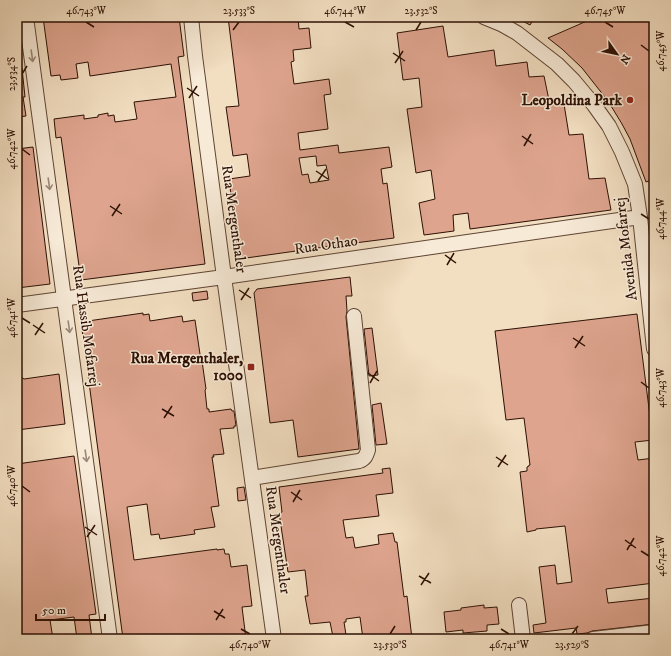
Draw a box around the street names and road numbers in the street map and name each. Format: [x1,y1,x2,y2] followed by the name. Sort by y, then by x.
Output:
[217,164,251,275] street label: Rua Mergenthaler
[610,196,642,302] street label: Avenida Mofarrej
[293,231,359,259] street label: Rua Othao
[68,264,104,388] street label: Rua Hassib Mofarrej
[261,485,295,596] street label: Rua Mergenthaler

